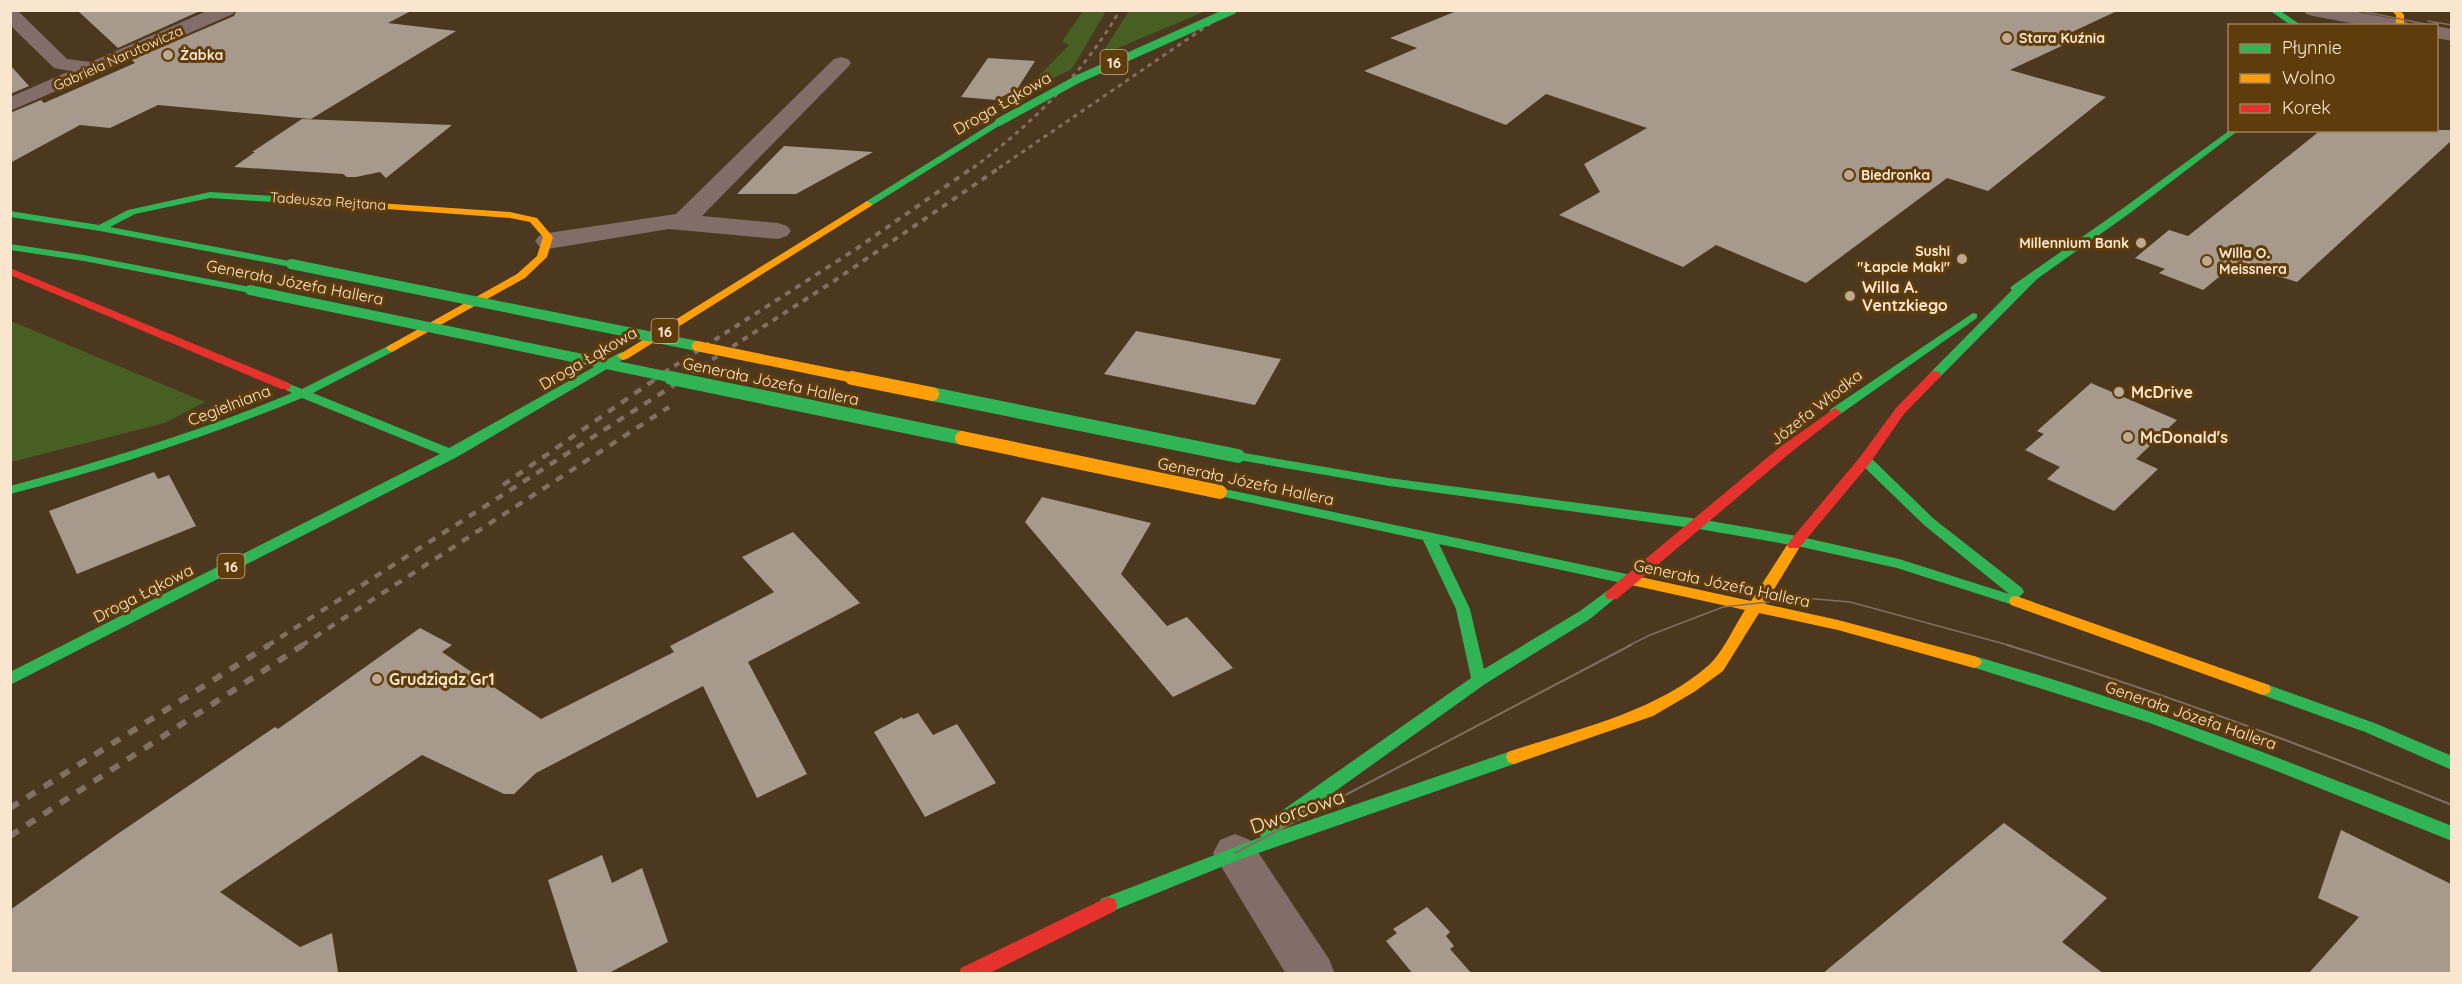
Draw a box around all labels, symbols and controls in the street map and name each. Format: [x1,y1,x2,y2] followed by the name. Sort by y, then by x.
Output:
[50,21,186,95] street label: Gabriela Narutowicza
[2228,24,2438,132] legend
[2019,29,2105,47] place label: Stara Kuźnia
[2000,31,2014,45] marker: Stara Kuźnia
[2282,36,2342,59] text: Płynnie
[180,46,223,64] place label: Żabka
[161,48,175,62] marker: Żabka
[1100,50,1128,74] road number: 16
[2282,66,2335,89] text: Wolno
[950,67,1054,139] street label: Droga Łąkowa
[2282,96,2331,119] text: Korek
[1861,166,1930,184] place label: Biedronka
[1842,168,1856,182] marker: Biedronka
[269,188,387,214] street label: Tadeusza Rejtana
[2019,234,2129,252] place label: Millennium Bank
[2134,236,2148,250] marker: Millennium Bank
[1857,242,1950,276] place label: Sushi "Łapcie Maki"
[2219,244,2287,278] place label: Willa O. Meissnera
[1955,252,1969,266] marker: Sushi "Łapcie Maki"
[2200,254,2214,268] marker: Willa O. Meissnera
[205,255,385,309] street label: Generała Józefa Hallera
[1862,277,1948,315] place label: Willa A. Ventzkiego
[1843,289,1857,303] marker: Willa A. Ventzkiego
[652,319,678,343] road number: 16
[536,322,640,394] street label: Droga Łąkowa
[681,353,861,409] street label: Generała Józefa Hallera
[1766,365,1866,449] street label: Józefa Włodka
[185,380,273,430] street label: Cegielniana
[2131,382,2193,402] place label: McDrive
[2112,385,2126,399] marker: McDrive
[2140,427,2228,447] place label: McDonald's
[2121,430,2135,444] marker: McDonald's
[1156,453,1336,509] street label: Generała Józefa Hallera
[218,554,244,578] road number: 16
[1632,555,1812,611] street label: Generała Józefa Hallera
[90,559,196,627] street label: Droga Łąkowa
[389,669,495,689] place label: Grudziądz Gr1
[370,672,384,686] marker: Grudziądz Gr1
[2103,676,2279,754] street label: Generała Józefa Hallera
[1246,783,1348,839] street label: Dworcowa

